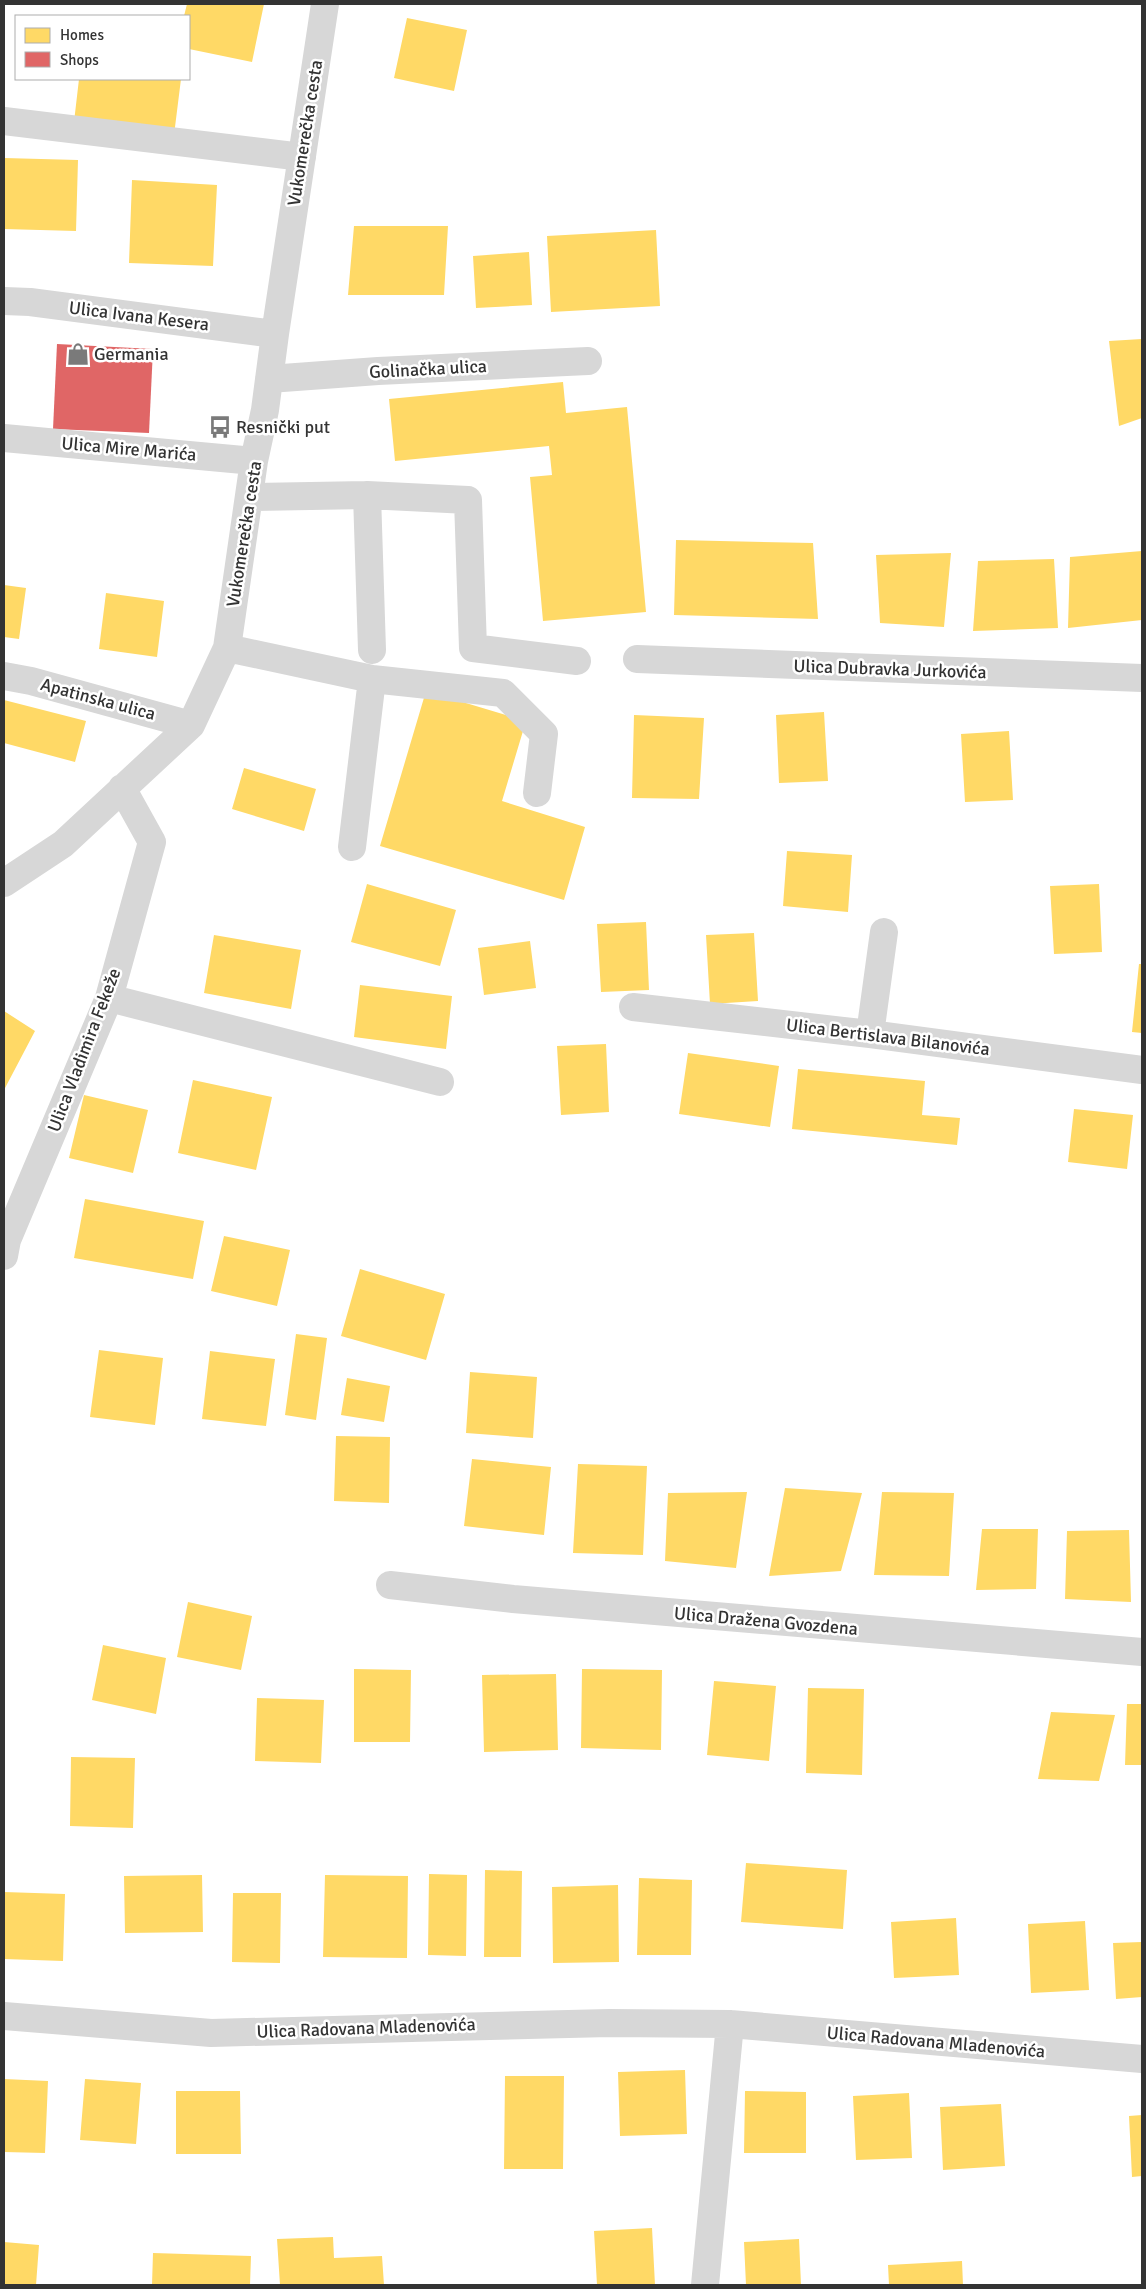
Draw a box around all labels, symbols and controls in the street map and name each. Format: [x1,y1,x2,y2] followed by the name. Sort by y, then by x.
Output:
[15,15,190,80] legend
[60,26,104,44] text: Homes
[60,51,99,69] text: Shops
[283,58,327,208] street label: Vukomerečka cesta
[68,296,210,336] street label: Ulica Ivana Kesera
[65,341,91,367] shop icon: Germania
[94,343,169,365] place label: Germania
[368,355,488,383] street label: Golinačka ulica
[207,414,233,440] bus stop icon: Resnički put
[236,416,330,438] place label: Resnički put
[61,432,197,466] street label: Ulica Mire Marića
[222,459,266,609] street label: Vukomerečka cesta
[793,655,987,683] street label: Ulica Dubravka Jurkovića
[38,673,158,725] street label: Apatinska ulica
[43,965,125,1135] street label: Ulica Vladimira Fekeže
[785,1014,991,1060] street label: Ulica Bertislava Bilanovića
[673,1602,859,1640] street label: Ulica Dražena Gvozdena
[256,2013,476,2043] street label: Ulica Radovana Mladenovića
[826,2021,1046,2063] street label: Ulica Radovana Mladenovića

